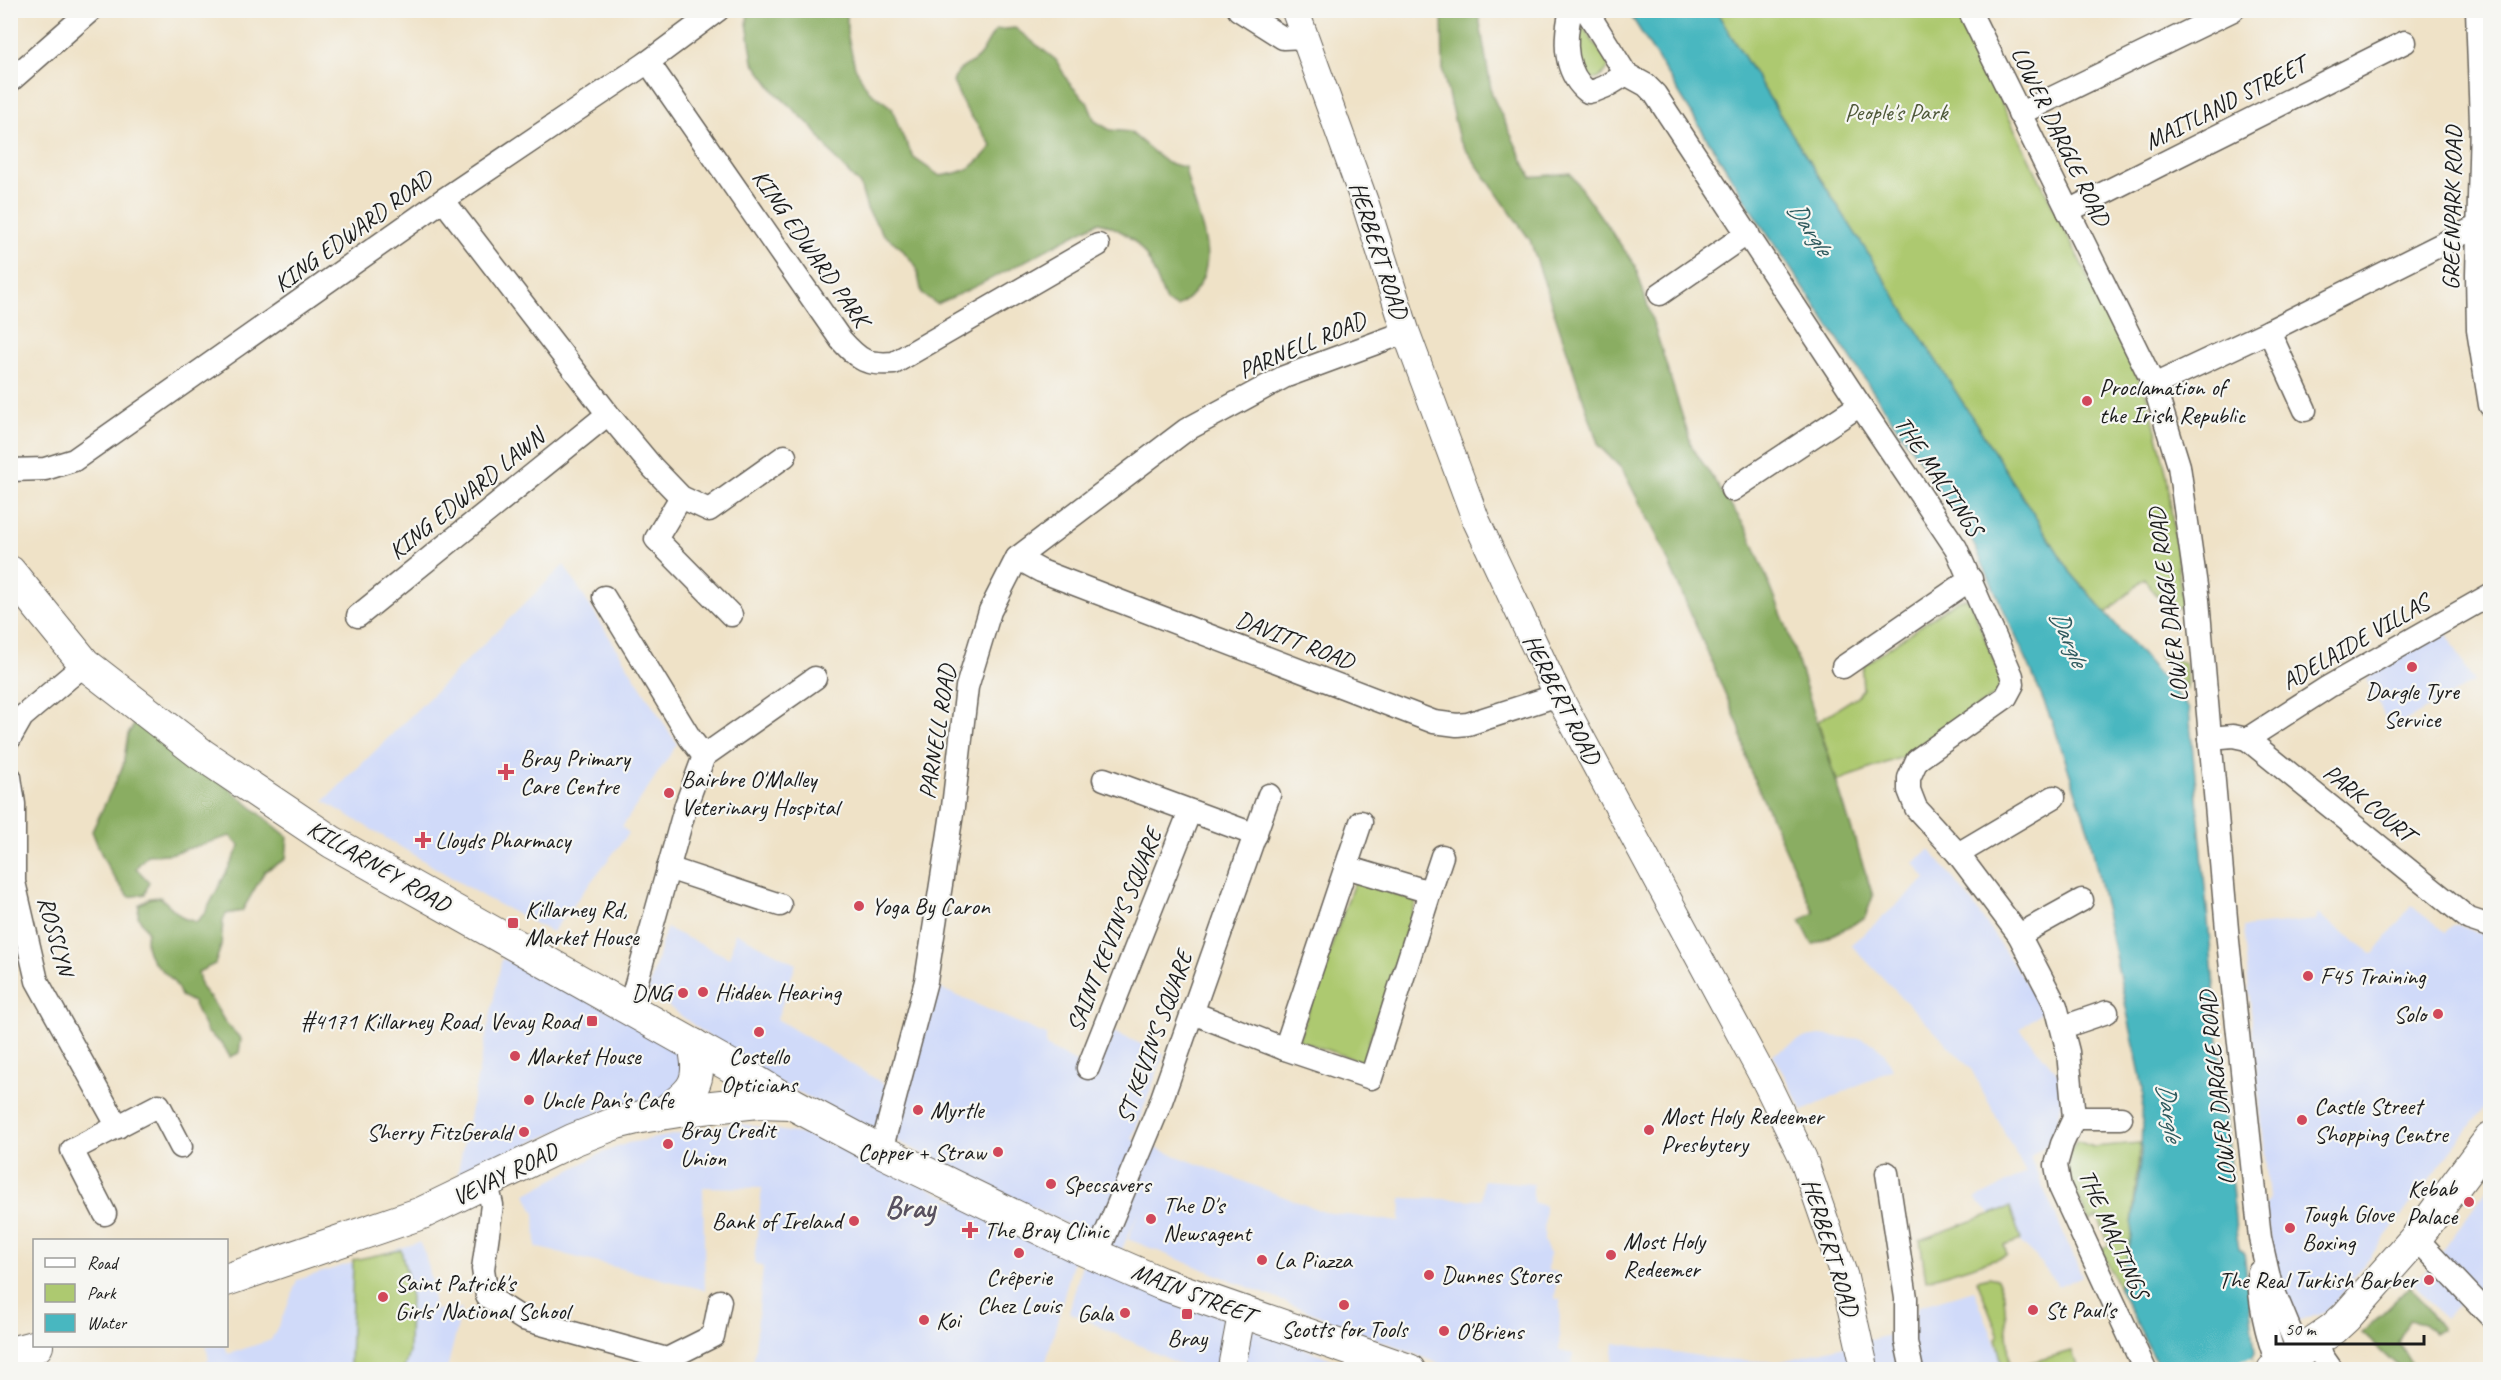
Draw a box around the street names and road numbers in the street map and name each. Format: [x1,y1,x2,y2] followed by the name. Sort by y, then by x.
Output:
[2005,42,2118,232] street label: LOWER DARGLE ROAD
[2139,47,2316,157] street label: MAITLAND STREET
[2436,124,2468,290] street label: GREENPARK ROAD
[268,162,440,299] street label: KING EDWARD ROAD
[746,164,879,337] street label: KING EDWARD PARK
[1343,178,1416,324] street label: HERBERT ROAD
[1234,304,1372,385] street label: PARNELL ROAD
[1888,410,1992,545] street label: THE MALTINGS
[382,420,553,566] street label: KING EDWARD LAWN
[2141,504,2195,704] street label: LOWER DARGLE ROAD
[2276,586,2438,696] street label: ADELAIDE VILLAS
[1232,604,1360,677] street label: DAVITT ROAD
[1516,629,1609,771] street label: HERBERT ROAD
[912,661,963,801] street label: PARNELL ROAD
[2317,757,2425,853] street label: PARK COURT
[302,813,458,920] street label: KILLARNEY ROAD
[1059,821,1170,1036] street label: SAINT KEVIN'S SQUARE
[31,893,82,982] street label: ROSSLYN
[1109,944,1200,1127] street label: ST KEVIN'S SQUARE
[2192,987,2242,1187] street label: LOWER DARGLE ROAD
[447,1135,564,1212] street label: VEVAY ROAD
[2072,1165,2157,1306] street label: THE MALTINGS
[1796,1175,1867,1321] street label: HERBERT ROAD
[1127,1256,1264,1332] street label: MAIN STREET

